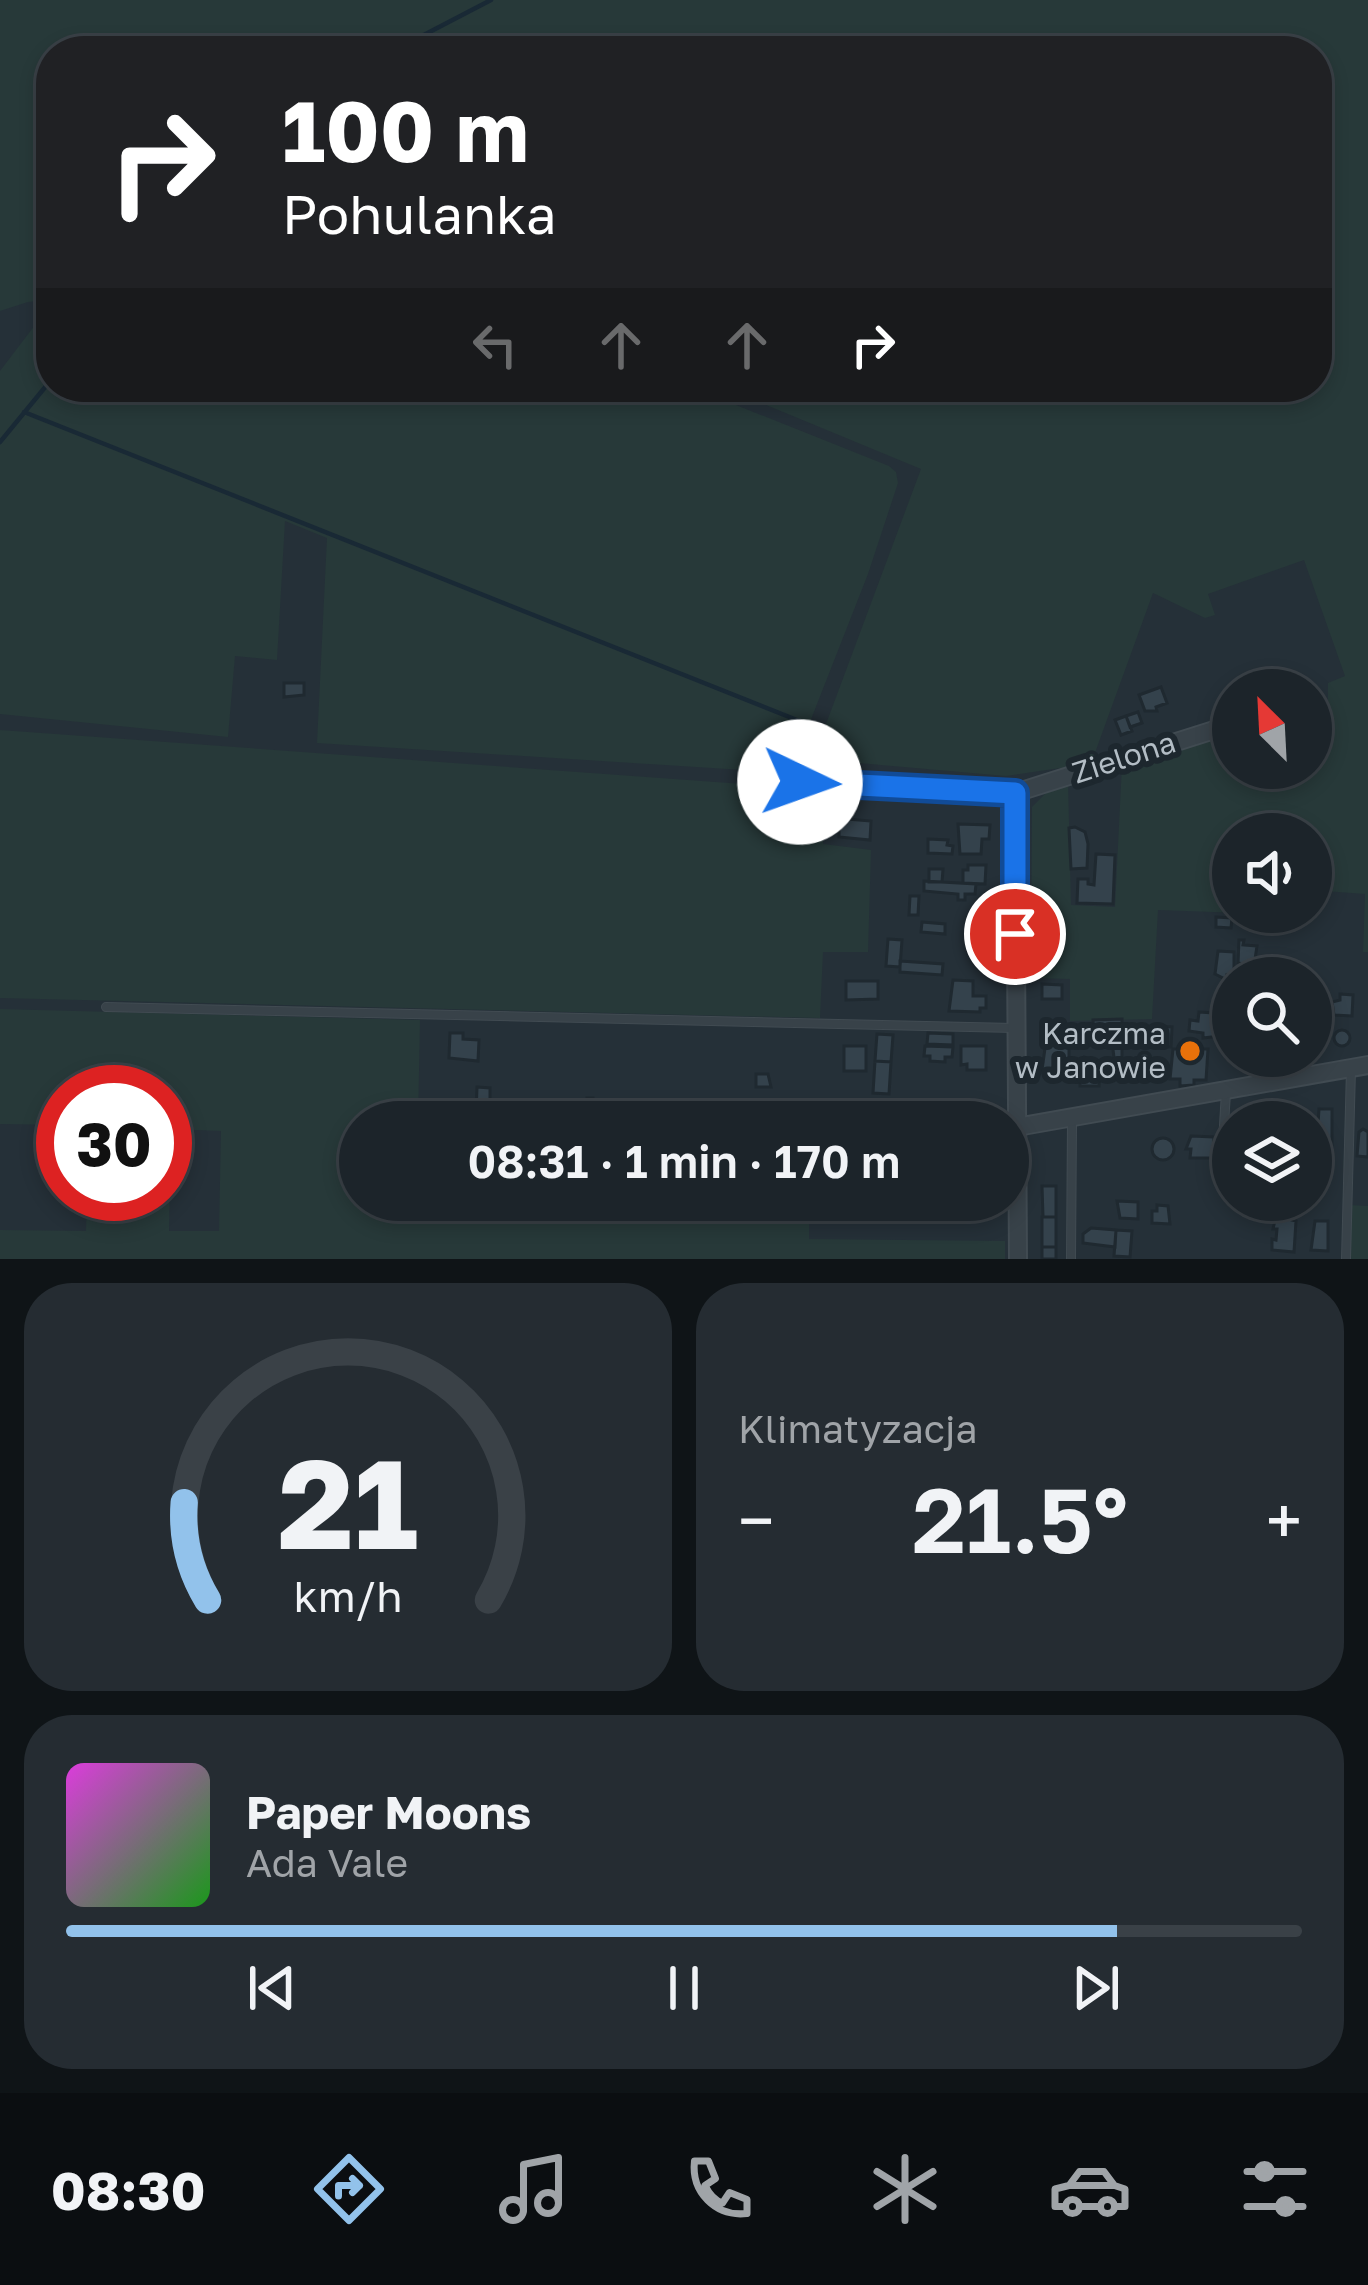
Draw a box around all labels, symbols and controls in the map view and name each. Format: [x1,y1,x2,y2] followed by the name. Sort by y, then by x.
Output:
[282,80,529,180] text: 100 m
[84,84,240,240] icon: right
[282,181,557,246] text: Pohulanka
[462,312,528,378] icon: left
[588,312,654,378] icon: ahead
[714,312,780,378] icon: ahead
[840,312,906,378] icon: right
[1212,669,1332,789] north arrow
[1212,669,1332,1221] map controls
[737,719,863,845] position arrow
[1068,724,1180,791] street label: Zielona
[1212,813,1332,933] button: sound
[964,883,1066,985] pin
[982,901,1048,967] icon: arrive
[1212,957,1332,1077] button: search
[1015,1015,1166,1085] place label: Karczma w Janowie
[1177,1038,1203,1064] marker: Karczma w Janowie
[36,1065,192,1221] speed limit sign: 30
[1212,1101,1332,1221] button: layers
[468,1134,900,1188] text: 08:31 · 1 min · 170 m
[738,1405,978,1452] text: Klimatyzacja
[278,1427,418,1576] text: 21
[912,1465,1128,1573] text: 21.5°
[738,1480,774,1560] text: −
[1266,1480,1302,1560] text: +
[293,1570,403,1621] text: km/h
[246,1785,531,1839] text: Paper Moons
[246,1839,408,1886] text: Ada Vale
[239,1955,305,2021] icon: previous
[651,1955,717,2021] icon: pause
[1063,1955,1129,2021] icon: next
[307,2147,391,2231] icon: directions
[492,2147,576,2231] icon: music
[677,2147,761,2231] icon: phone
[863,2147,947,2231] icon: climate
[1048,2147,1132,2231] icon: car
[1233,2147,1317,2231] icon: filters
[51,2157,206,2222] text: 08:30

